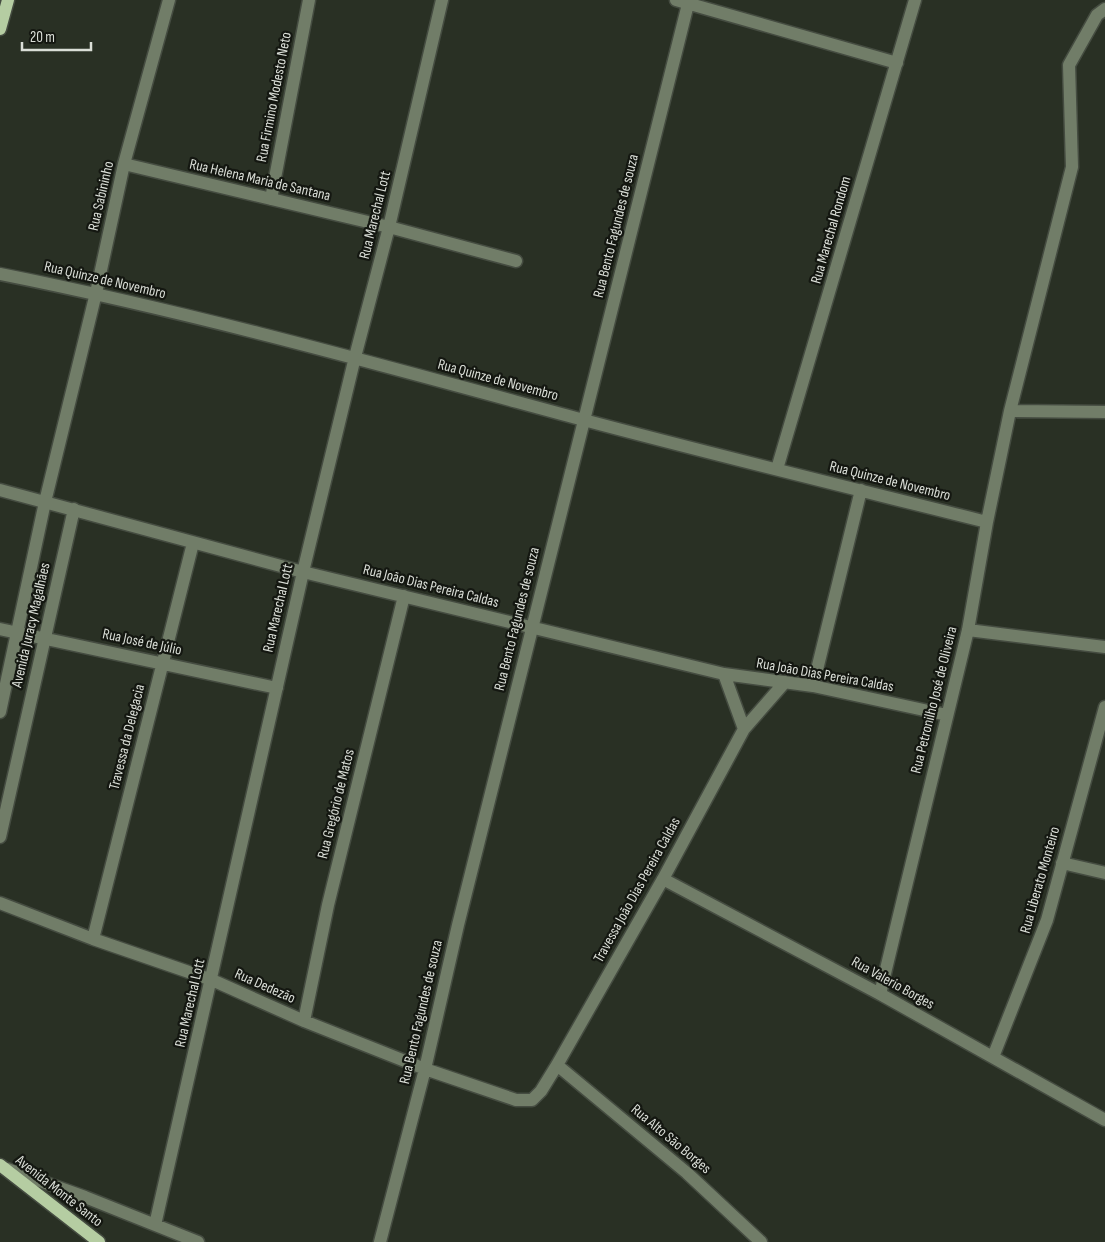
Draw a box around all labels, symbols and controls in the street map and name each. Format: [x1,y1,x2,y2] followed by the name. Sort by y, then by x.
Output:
[22,20,91,52] scale bar
[30,28,55,47] text: 20 m
[252,30,296,164] street label: Rua Firmino Modesto Neto
[589,152,643,300] street label: Rua Bento Fagundes de souza
[188,155,333,206] street label: Rua Helena Maria de Santana
[84,159,118,233] street label: Rua Sabininho
[355,169,395,261] street label: Rua Marechal Lott
[807,174,855,286] street label: Rua Marechal Rondom
[42,257,168,303] street label: Rua Quinze de Novembro
[436,355,560,405] street label: Rua Quinze de Novembro
[827,457,953,505] street label: Rua Quinze de Novembro
[490,545,544,693] street label: Rua Bento Fagundes de souza
[361,560,501,612] street label: Rua João Dias Pereira Caldas
[7,561,55,690] street label: Avenida Juracy Magalhães
[259,561,298,654] street label: Rua Marechal Lott
[101,624,183,660] street label: Rua José de Júlio
[907,624,962,776] street label: Rua Petronilho José de Oliveira
[755,654,895,696] street label: Rua João Dias Pereira Caldas
[105,682,149,792] street label: Travessa da Delegacia
[313,747,359,861] street label: Rua Gregório de Matos
[589,814,685,966] street label: Travessa João Dias Pereira Caldas
[1016,824,1064,936] street label: Rua Liberato Monteiro
[395,938,447,1086] street label: Rua Bento Fagundes de souza
[848,952,938,1014] street label: Rua Valerio Borges
[171,956,210,1049] street label: Rua Marechal Lott
[232,964,298,1008] street label: Rua Dedezão
[627,1100,715,1178] street label: Rua Alto São Borges
[11,1150,106,1231] street label: Avenida Monte Santo

